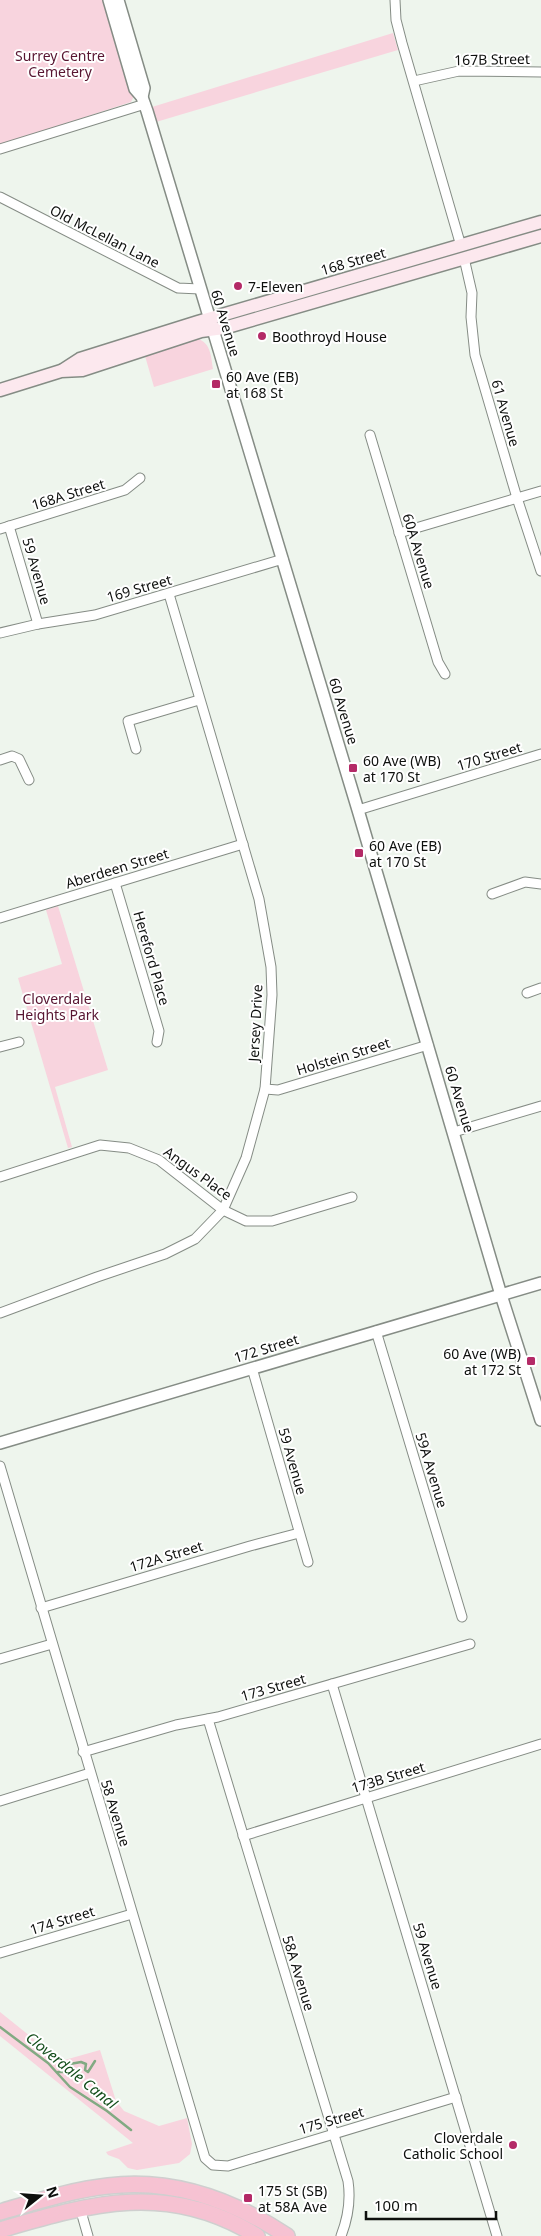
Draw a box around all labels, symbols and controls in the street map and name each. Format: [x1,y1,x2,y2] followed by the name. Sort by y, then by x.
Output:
[15,46,105,81] park label: Surrey Centre Cemetery
[454,49,530,69] street label: 167B Street
[47,200,163,272] street label: Old McLellan Lane
[318,243,388,279] street label: 168 Street
[248,277,303,296] place label: 7-Eleven
[232,280,244,292] marker: 7-Eleven
[207,287,245,359] street label: 60 Avenue
[272,327,387,346] place label: Boothroyd House
[256,330,268,342] marker: Boothroyd House
[226,367,299,402] place label: 60 Ave (EB) at 168 St
[487,377,525,449] street label: 61 Avenue
[210,378,222,390] marker: 60 Ave (EB) at 168 St
[29,474,107,514] street label: 168A Street
[399,511,439,591] street label: 60A Avenue
[18,535,56,607] street label: 59 Avenue
[104,570,174,606] street label: 169 Street
[325,675,363,747] street label: 60 Avenue
[454,737,524,775] street label: 170 Street
[363,751,441,786] place label: 60 Ave (WB) at 170 St
[347,762,359,774] marker: 60 Ave (WB) at 170 St
[369,836,442,871] place label: 60 Ave (EB) at 170 St
[63,843,171,893] street label: Aberdeen Street
[353,847,365,859] marker: 60 Ave (EB) at 170 St
[129,909,175,1007] street label: Hereford Place
[243,984,267,1064] street label: Jersey Drive
[15,989,100,1024] park label: Cloverdale Heights Park
[294,1033,392,1079] street label: Holstein Street
[441,1063,479,1135] street label: 60 Avenue
[160,1142,236,1204] street label: Angus Place
[231,1329,301,1367] street label: 172 Street
[443,1344,521,1379] place label: 60 Ave (WB) at 172 St
[525,1355,537,1367] marker: 60 Ave (WB) at 172 St
[274,1425,312,1497] street label: 59 Avenue
[412,1430,452,1510] street label: 59A Avenue
[127,1536,205,1576] street label: 172A Street
[238,1669,308,1705] street label: 173 Street
[349,1757,427,1797] street label: 173B Street
[97,1777,135,1849] street label: 58 Avenue
[27,1901,97,1939] street label: 174 Street
[409,1920,447,1992] street label: 59 Avenue
[279,1933,319,2013] street label: 58A Avenue
[22,2027,123,2114] water label: Cloverdale Canal
[296,2102,366,2138] street label: 175 Street
[403,2128,503,2163] place label: Cloverdale Catholic School
[507,2139,519,2151] marker: Cloverdale Catholic School
[15,2171,65,2221] north arrow
[258,2181,327,2216] place label: 175 St (SB) at 58A Ave
[42,2184,64,2200] text: N
[366,2188,496,2220] scale bar
[242,2192,254,2204] marker: 175 St (SB) at 58A Ave
[374,2195,418,2215] text: 100 m

